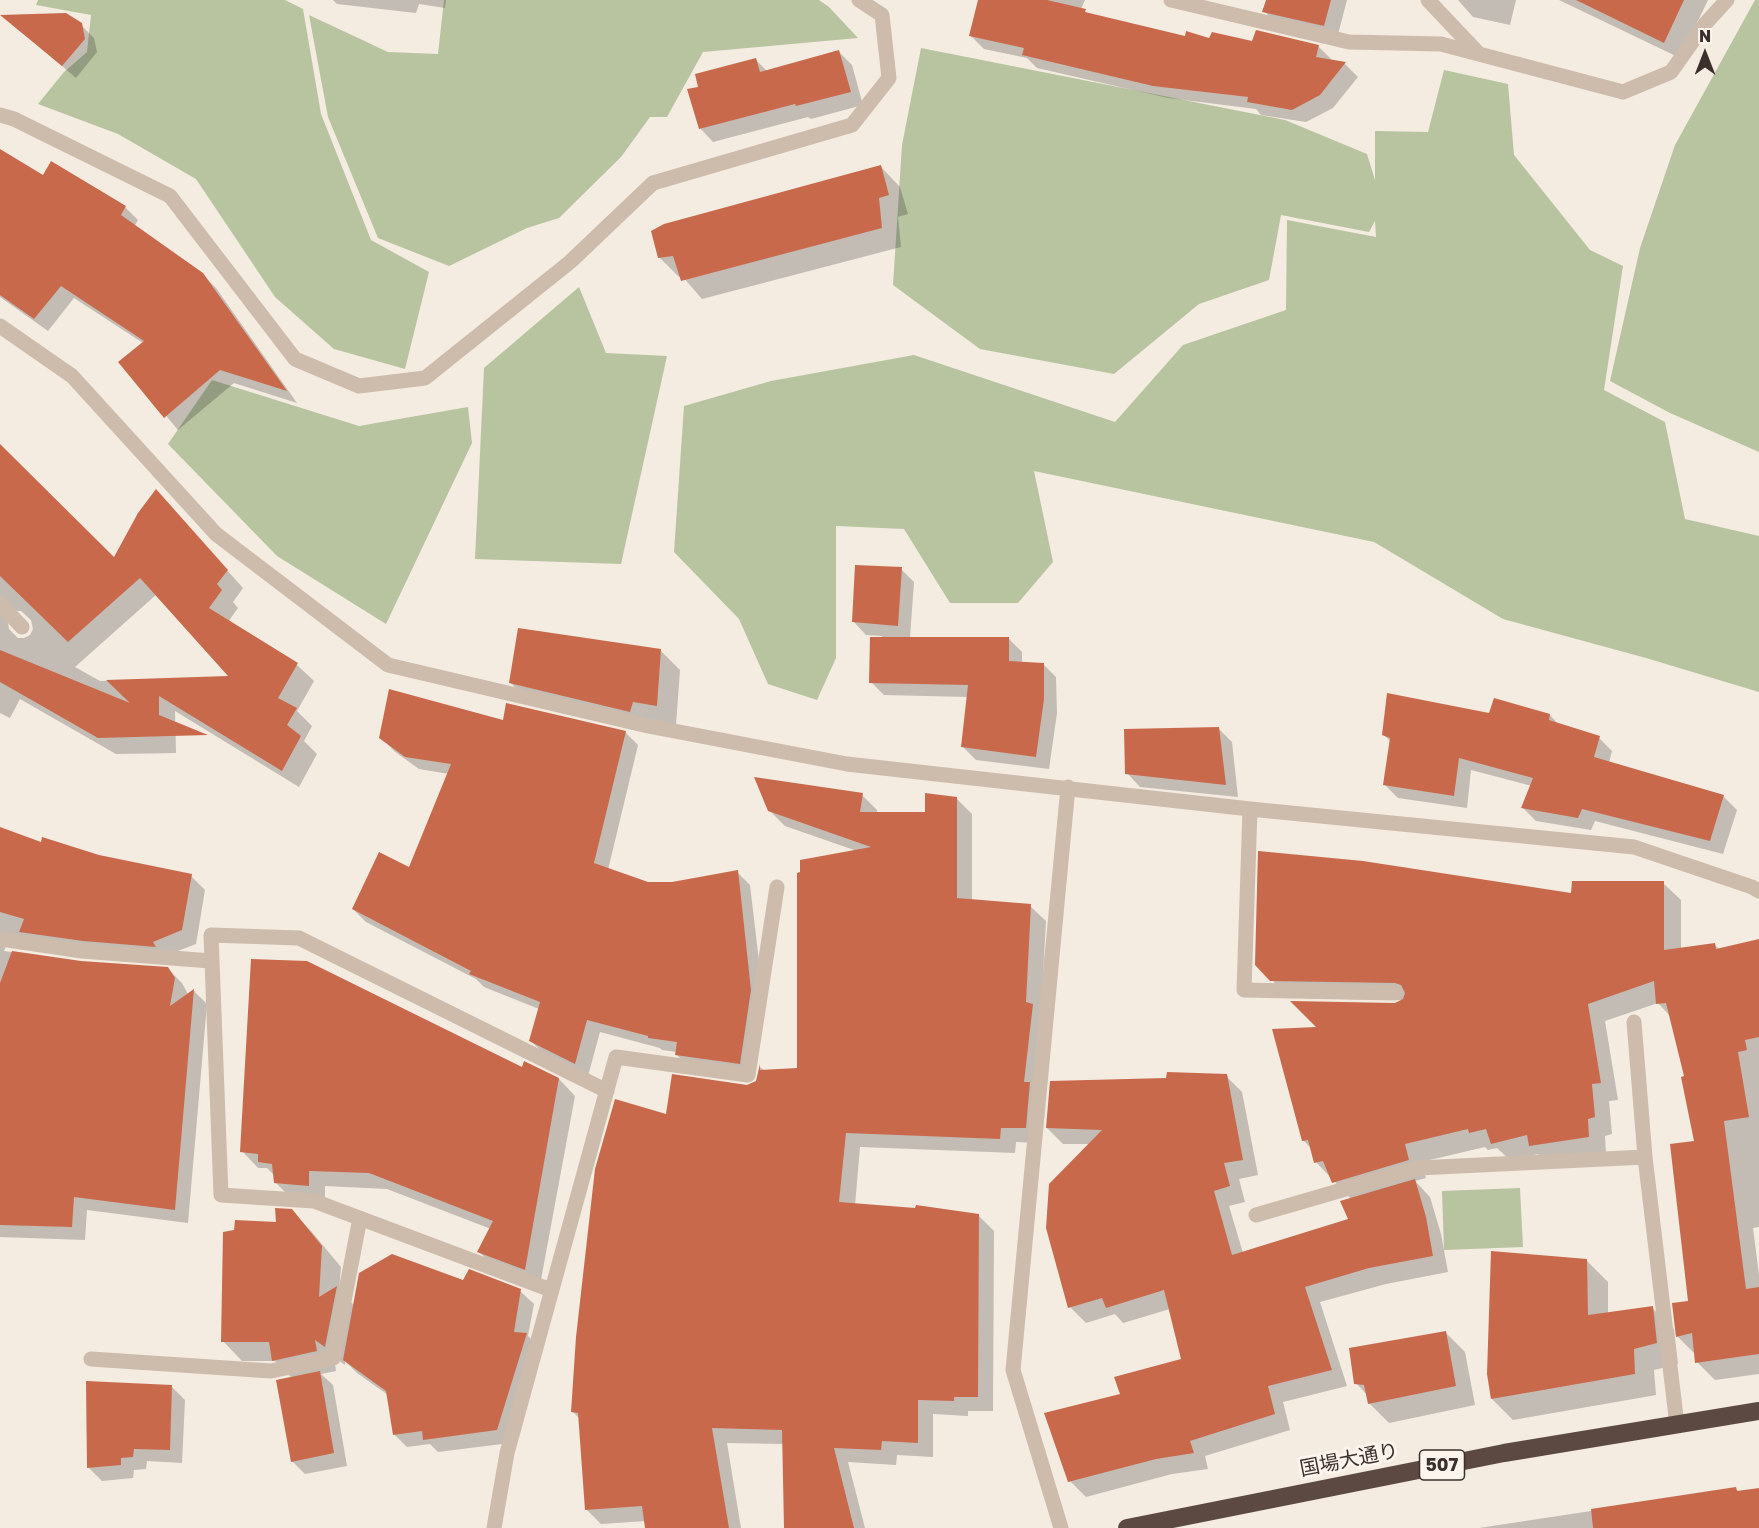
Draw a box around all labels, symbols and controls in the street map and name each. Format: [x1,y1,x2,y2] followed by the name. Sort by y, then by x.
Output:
[1675,24,1735,84] north arrow
[1699,26,1711,46] text: N
[1298,1439,1400,1481] street label: 国場大通り
[1420,1450,1464,1480] road number: 507

